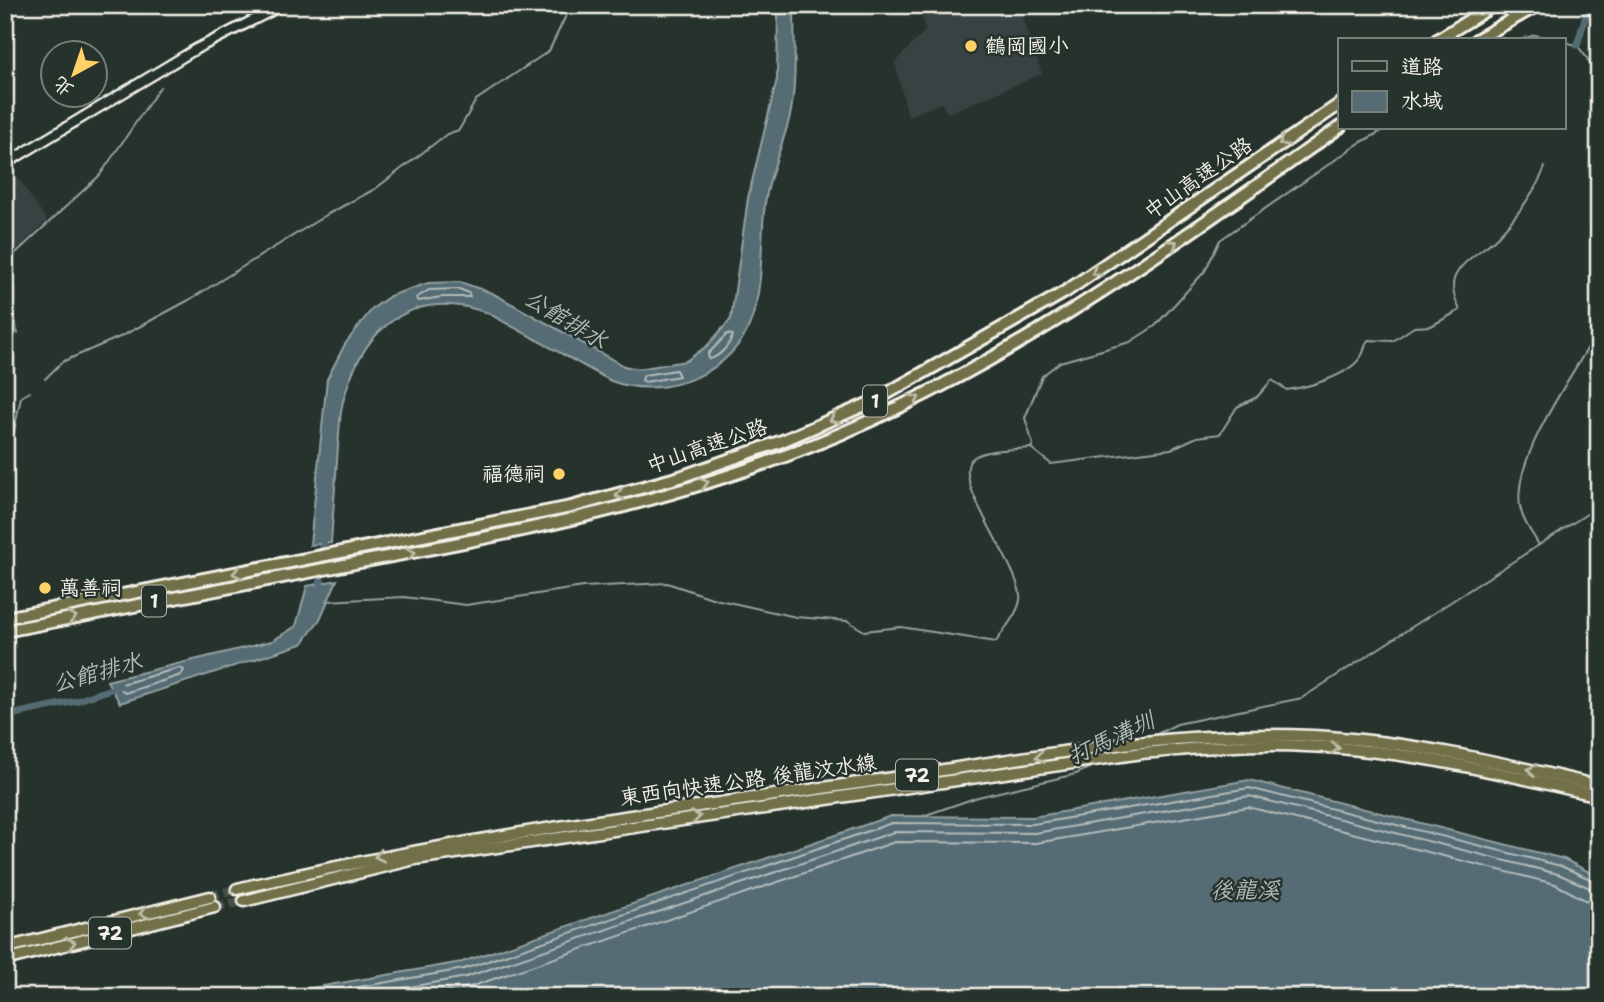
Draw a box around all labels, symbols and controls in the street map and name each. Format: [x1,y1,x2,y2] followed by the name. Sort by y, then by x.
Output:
[985,32,1069,60] place label: 鶴岡國小
[38,38,108,108] north arrow
[963,38,979,54] marker: 鶴岡國小
[1338,38,1566,130] legend
[1401,53,1443,81] text: 道路
[48,71,79,102] text: 北
[1401,87,1443,115] text: 水域
[1138,130,1258,226] street label: 中山高速公路
[1278,134,1291,146] one-way arrow
[1165,240,1178,252] one-way arrow
[1091,263,1104,276] one-way arrow
[519,282,614,356] water label: 公館排水
[863,386,887,416] road number: 1
[908,393,920,407] one-way arrow
[829,411,841,425] one-way arrow
[643,412,771,480] street label: 中山高速公路
[482,460,545,488] place label: 福德祠
[551,466,567,482] marker: 福德祠
[698,477,710,492] one-way arrow
[614,487,626,502] one-way arrow
[405,546,417,561] one-way arrow
[231,565,243,580] one-way arrow
[59,574,122,602] place label: 萬善祠
[37,580,53,596] marker: 萬善祠
[142,586,166,616] road number: 1
[66,610,78,625] one-way arrow
[49,645,146,698] water label: 公館排水
[1063,704,1162,771] water label: 打馬溝圳
[1330,740,1341,755] one-way arrow
[618,748,878,812] street label: 東西向快速公路 後龍汶水線
[1034,749,1045,764] one-way arrow
[896,760,938,790] road number: 72
[1526,764,1538,778] one-way arrow
[690,810,702,825] one-way arrow
[373,848,385,863] one-way arrow
[1211,875,1282,905] water label: 後龍溪
[138,905,150,919] one-way arrow
[89,917,131,948] road number: 72
[65,937,77,951] one-way arrow

